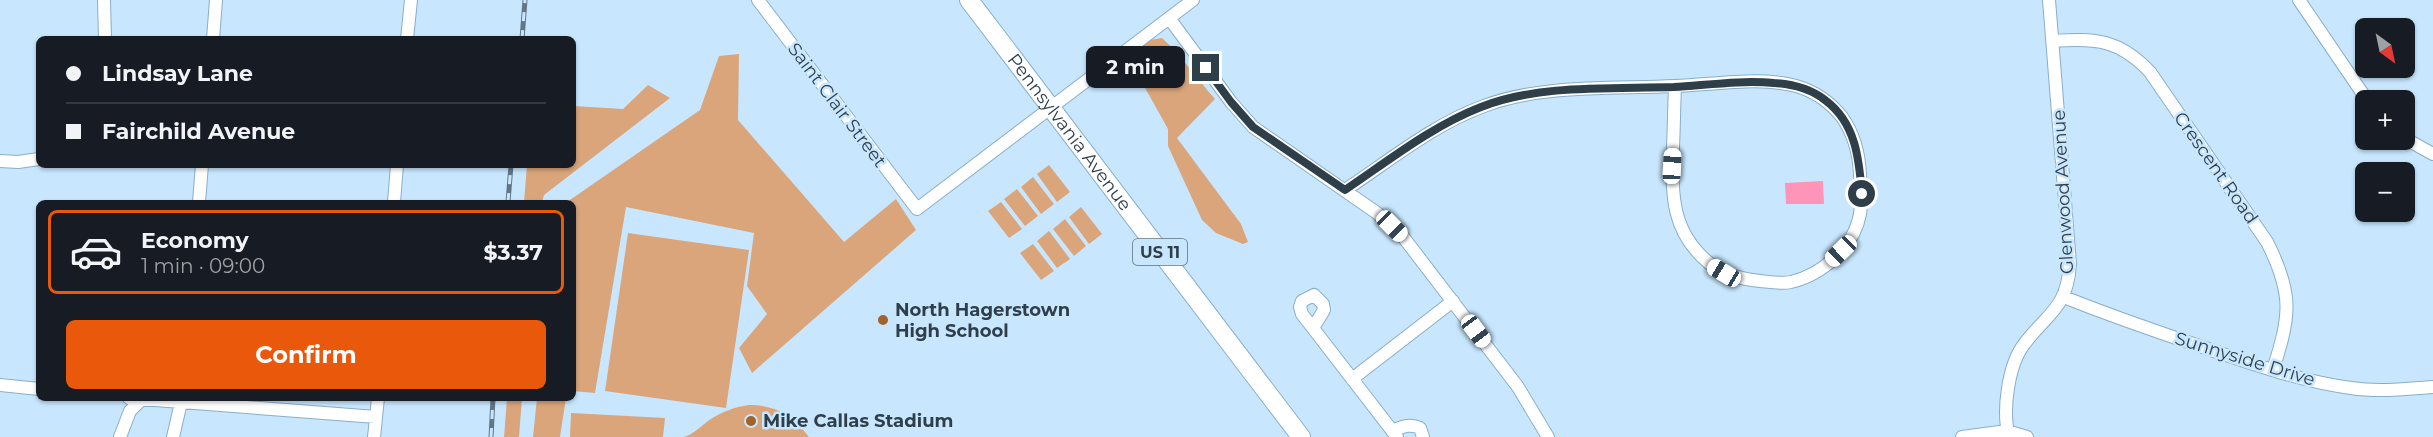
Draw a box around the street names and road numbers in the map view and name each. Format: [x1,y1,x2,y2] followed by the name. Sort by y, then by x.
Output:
[783,38,891,172] street label: Saint Clair Street
[1003,49,1136,215] street label: Pennsylvania Avenue
[2169,108,2263,228] street label: Crescent Road
[2048,109,2078,275] street label: Glenwood Avenue
[1133,239,1187,265] road number: US 11
[2172,327,2318,391] street label: Sunnyside Drive

